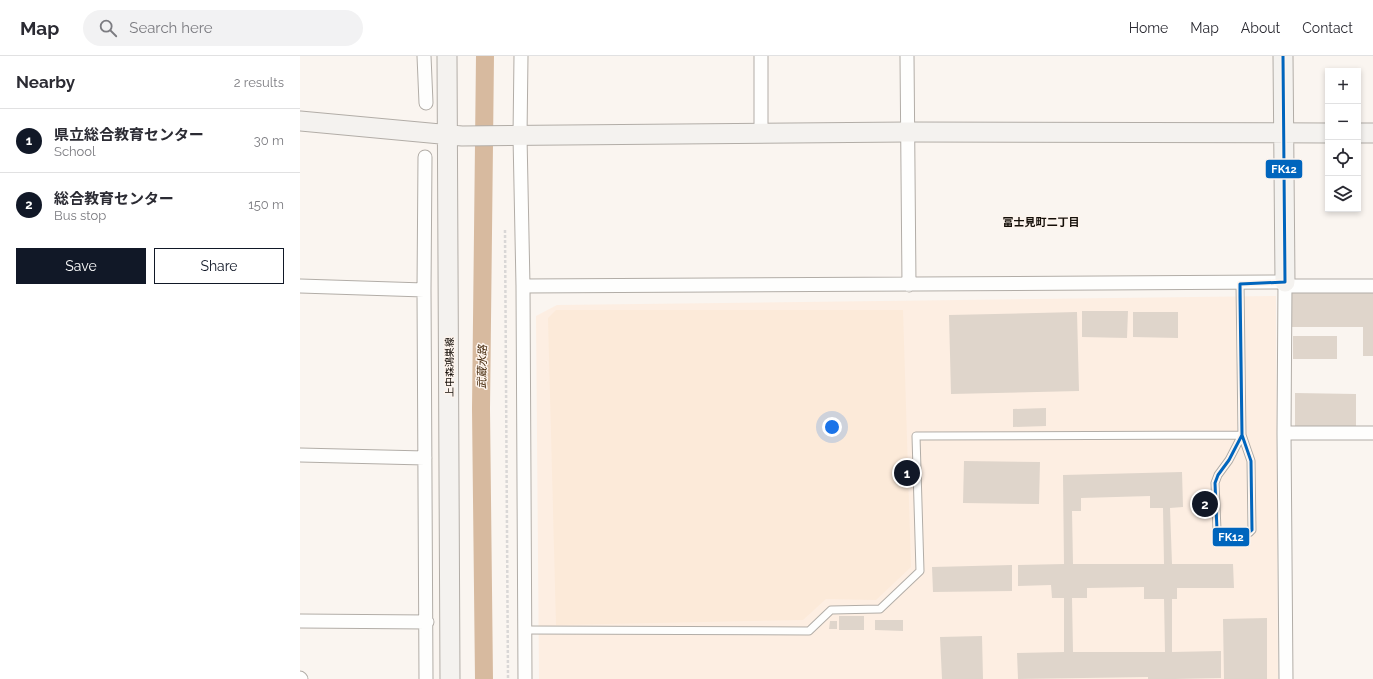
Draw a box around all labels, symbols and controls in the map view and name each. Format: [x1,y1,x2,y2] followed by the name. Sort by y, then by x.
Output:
[83,10,363,46] search box
[20,17,59,39] text: Map
[97,17,119,39] icon: search
[129,19,213,37] text: Search here
[1129,20,1168,36] text: Home
[1190,20,1219,36] text: Map
[1241,20,1280,36] text: About
[1302,20,1353,36] text: Contact
[1325,68,1361,212] map controls
[1325,68,1361,104] button: +
[16,72,75,92] text: Nearby
[234,75,284,90] text: 2 results
[1325,104,1361,140] button: −
[54,126,204,144] text: 県立総合教育センター
[26,133,32,148] text: 1
[254,133,284,148] text: 30 m
[1325,140,1361,176] button: locate
[54,144,96,159] text: School
[1265,159,1303,179] line badge: FK12
[1271,163,1297,176] text: FK12
[1325,176,1361,212] button: layers
[54,190,174,208] text: 総合教育センター
[25,197,33,212] text: 2
[248,197,284,212] text: 150 m
[54,208,106,223] text: Bus stop
[1003,216,1080,229] district label: 富士見町二丁目
[16,248,146,284] button: Save
[154,248,284,284] button: Share
[444,337,455,397] street label: 上中森鴻巣線
[476,344,489,389] water label: 武蔵水路
[822,417,842,437] your location
[894,458,920,488] pin: 1
[1192,489,1218,519] pin: 2
[1212,527,1250,547] line badge: FK12
[1218,531,1244,544] text: FK12

